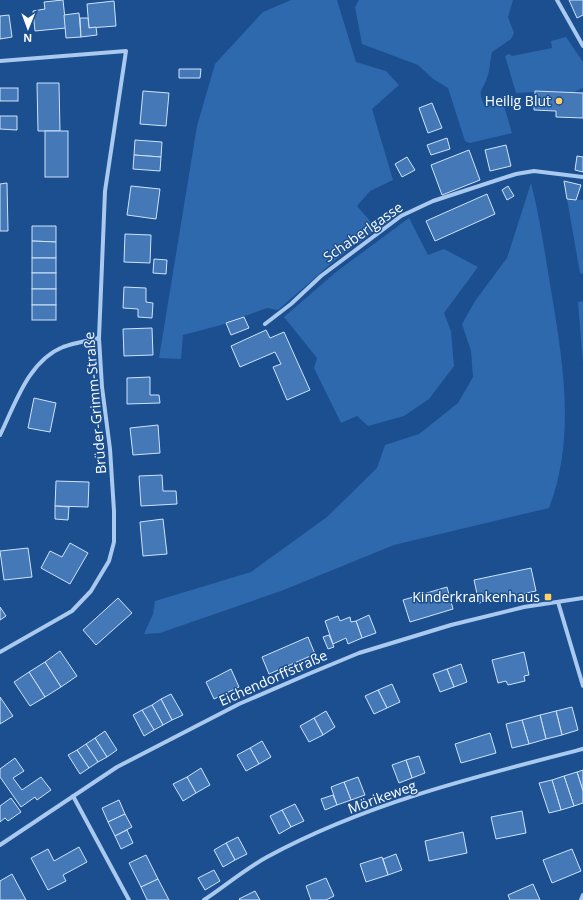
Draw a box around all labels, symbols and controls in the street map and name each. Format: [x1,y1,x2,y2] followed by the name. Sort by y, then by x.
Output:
[8,8,48,48] north arrow
[23,31,32,46] text: N
[485,91,551,110] place label: Heilig Blut
[554,96,564,106] marker: Heilig Blut
[319,197,406,266] street label: Schaberlgasse
[79,331,110,475] street label: Brüder-Grimm-Straße
[412,587,540,606] place label: Kinderkrankenhaus
[543,592,553,602] marker: Kinderkrankenhaus
[216,645,330,710] street label: Eichendorffstraße
[345,775,419,818] street label: Mörikeweg

